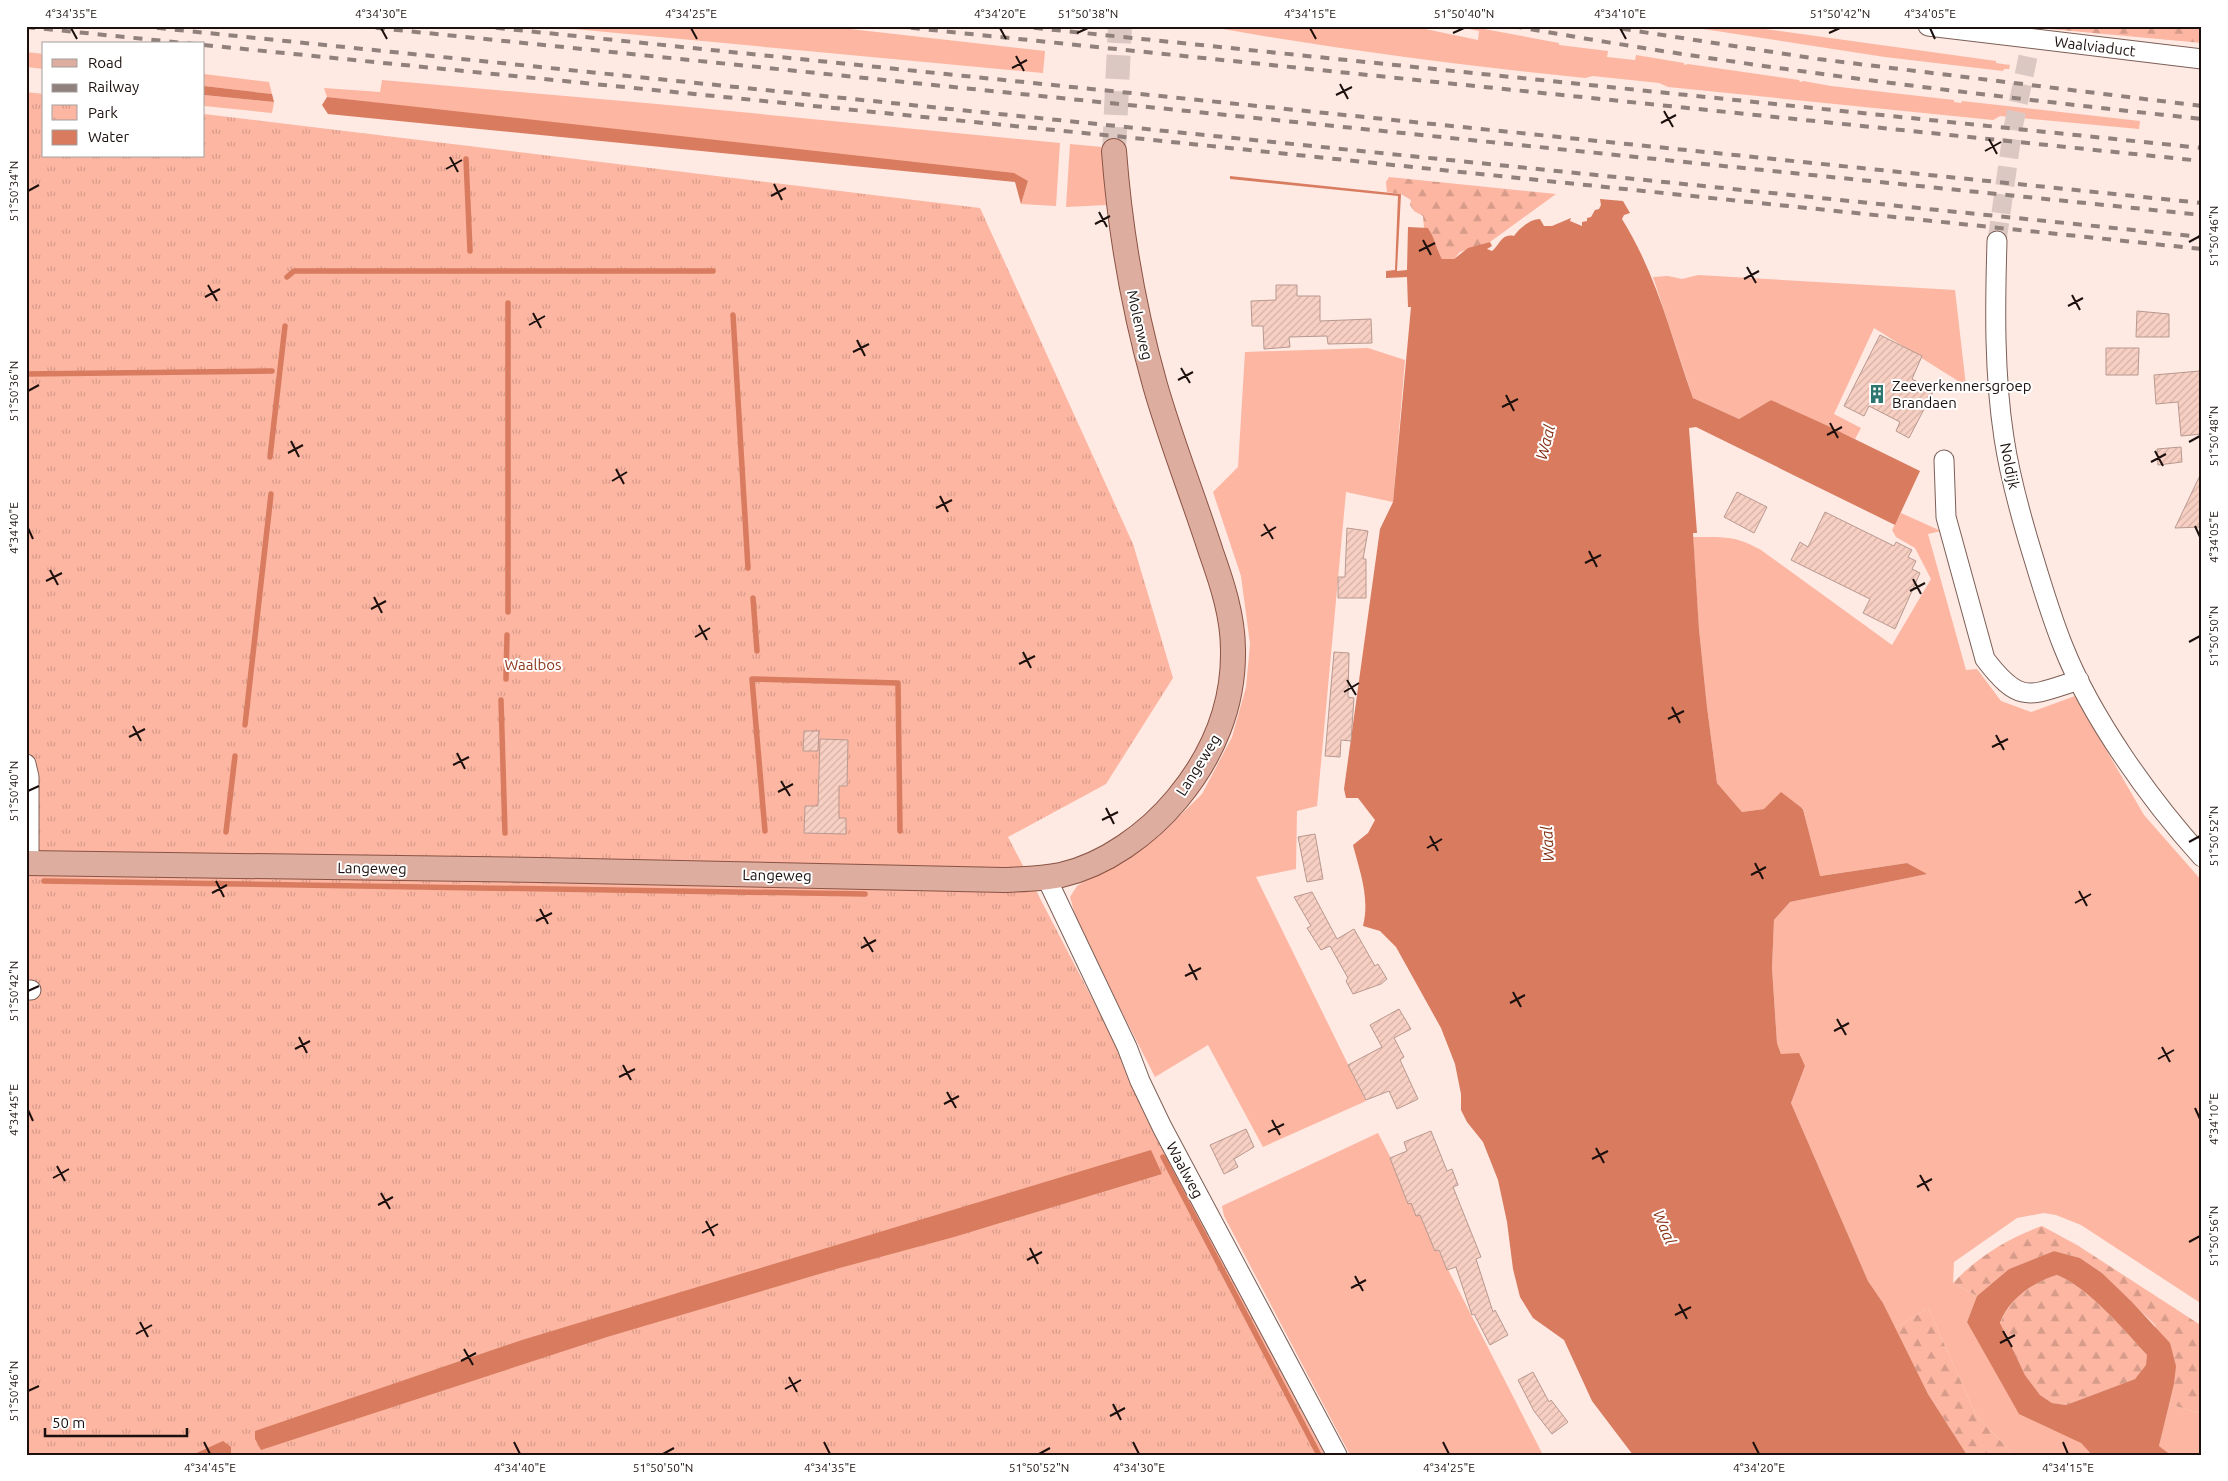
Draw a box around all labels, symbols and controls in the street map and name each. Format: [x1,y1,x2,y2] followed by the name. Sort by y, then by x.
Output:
[45,7,97,20] text: 4°34'35"E
[355,7,407,20] text: 4°34'30"E
[665,7,717,20] text: 4°34'25"E
[974,7,1026,20] text: 4°34'20"E
[1058,7,1118,20] text: 51°50'38"N
[1284,7,1336,20] text: 4°34'15"E
[1434,7,1494,20] text: 51°50'40"N
[1594,7,1646,20] text: 4°34'10"E
[1810,7,1870,20] text: 51°50'42"N
[1904,7,1956,20] text: 4°34'05"E
[2053,33,2137,59] street label: Waalviaduct
[42,42,205,158] legend
[88,54,123,71] text: Road
[88,78,139,95] text: Railway
[88,104,118,121] text: Park
[88,128,129,145] text: Water
[7,161,20,221] text: 51°50'34"N
[2207,206,2220,266] text: 51°50'46"N
[1124,288,1156,362] street label: Molenweg
[7,361,20,421] text: 51°50'36"N
[1892,377,2032,411] place label: Zeeverkennersgroep Brandaen
[1866,383,1888,405] building icon: Zeeverkennersgroep Brandaen
[2207,406,2220,466] text: 51°50'48"N
[1532,422,1558,462] water label: Waal
[1997,441,2023,491] street label: Noldijk
[7,502,20,554] text: 4°34'40"E
[2207,511,2220,563] text: 4°34'05"E
[2207,606,2220,666] text: 51°50'50"N
[505,656,562,673] park label: Waalbos
[1172,731,1224,799] street label: Langeweg
[7,761,20,821] text: 51°50'40"N
[2207,806,2220,866] text: 51°50'52"N
[1537,825,1557,862] water label: Waal
[337,859,407,877] street label: Langeweg
[742,866,812,884] street label: Langeweg
[7,961,20,1021] text: 51°50'42"N
[7,1084,20,1136] text: 4°34'45"E
[2207,1093,2220,1145] text: 4°34'10"E
[1163,1139,1207,1201] street label: Waalweg
[2207,1206,2220,1266] text: 51°50'56"N
[1650,1207,1680,1247] water label: Waal
[7,1361,20,1421] text: 51°50'46"N
[45,1406,188,1438] scale bar
[52,1414,85,1431] text: 50 m
[184,1461,236,1474] text: 4°34'45"E
[494,1461,546,1474] text: 4°34'40"E
[633,1461,693,1474] text: 51°50'50"N
[804,1461,856,1474] text: 4°34'35"E
[1009,1461,1069,1474] text: 51°50'52"N
[1113,1461,1165,1474] text: 4°34'30"E
[1423,1461,1475,1474] text: 4°34'25"E
[1733,1461,1785,1474] text: 4°34'20"E
[2042,1461,2094,1474] text: 4°34'15"E

